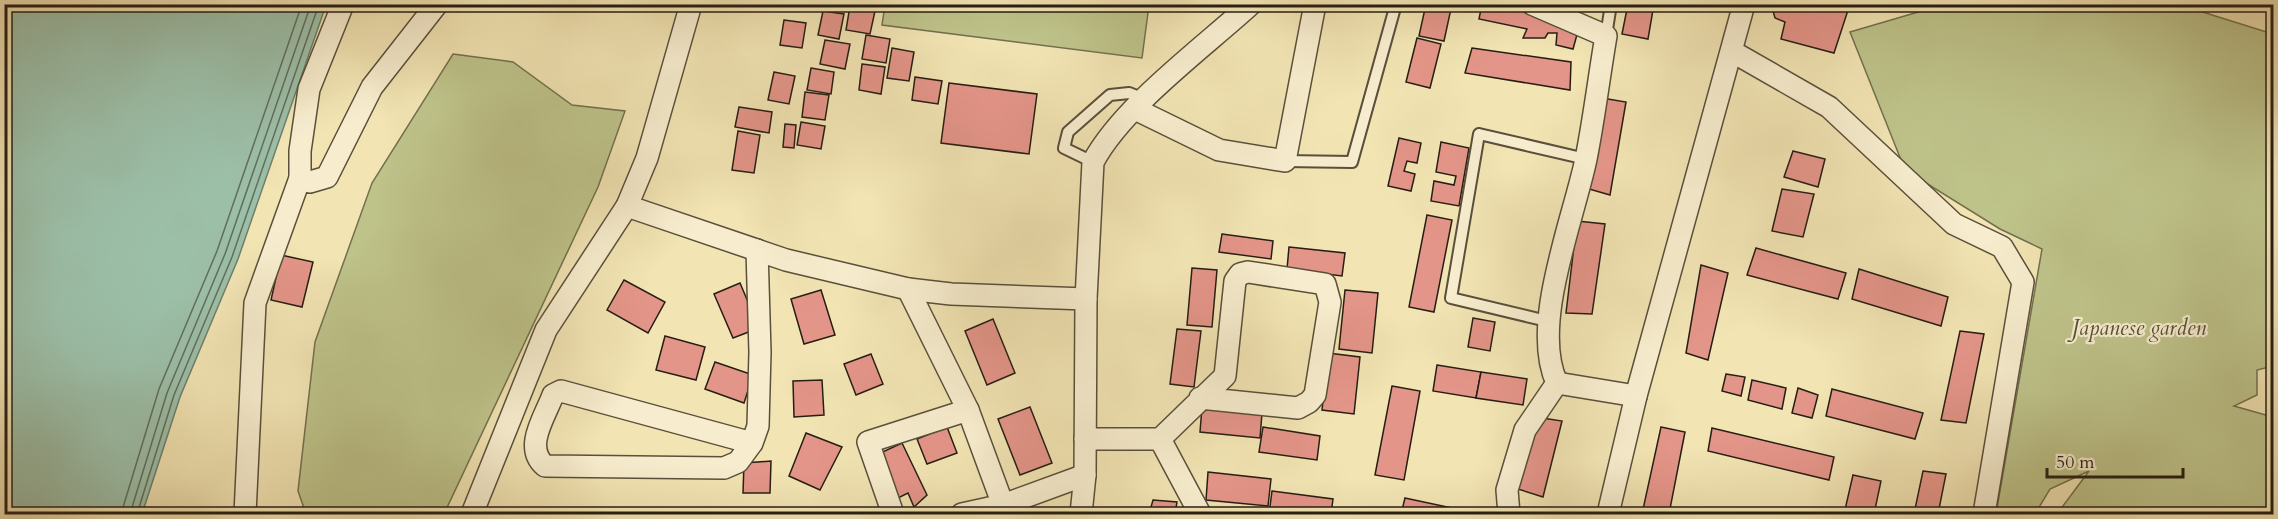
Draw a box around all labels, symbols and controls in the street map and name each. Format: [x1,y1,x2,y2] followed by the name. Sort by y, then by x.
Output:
[2067,313,2207,343] park label: Japanese garden
[2047,441,2184,479] scale bar
[2056,450,2095,475] text: 50 m

